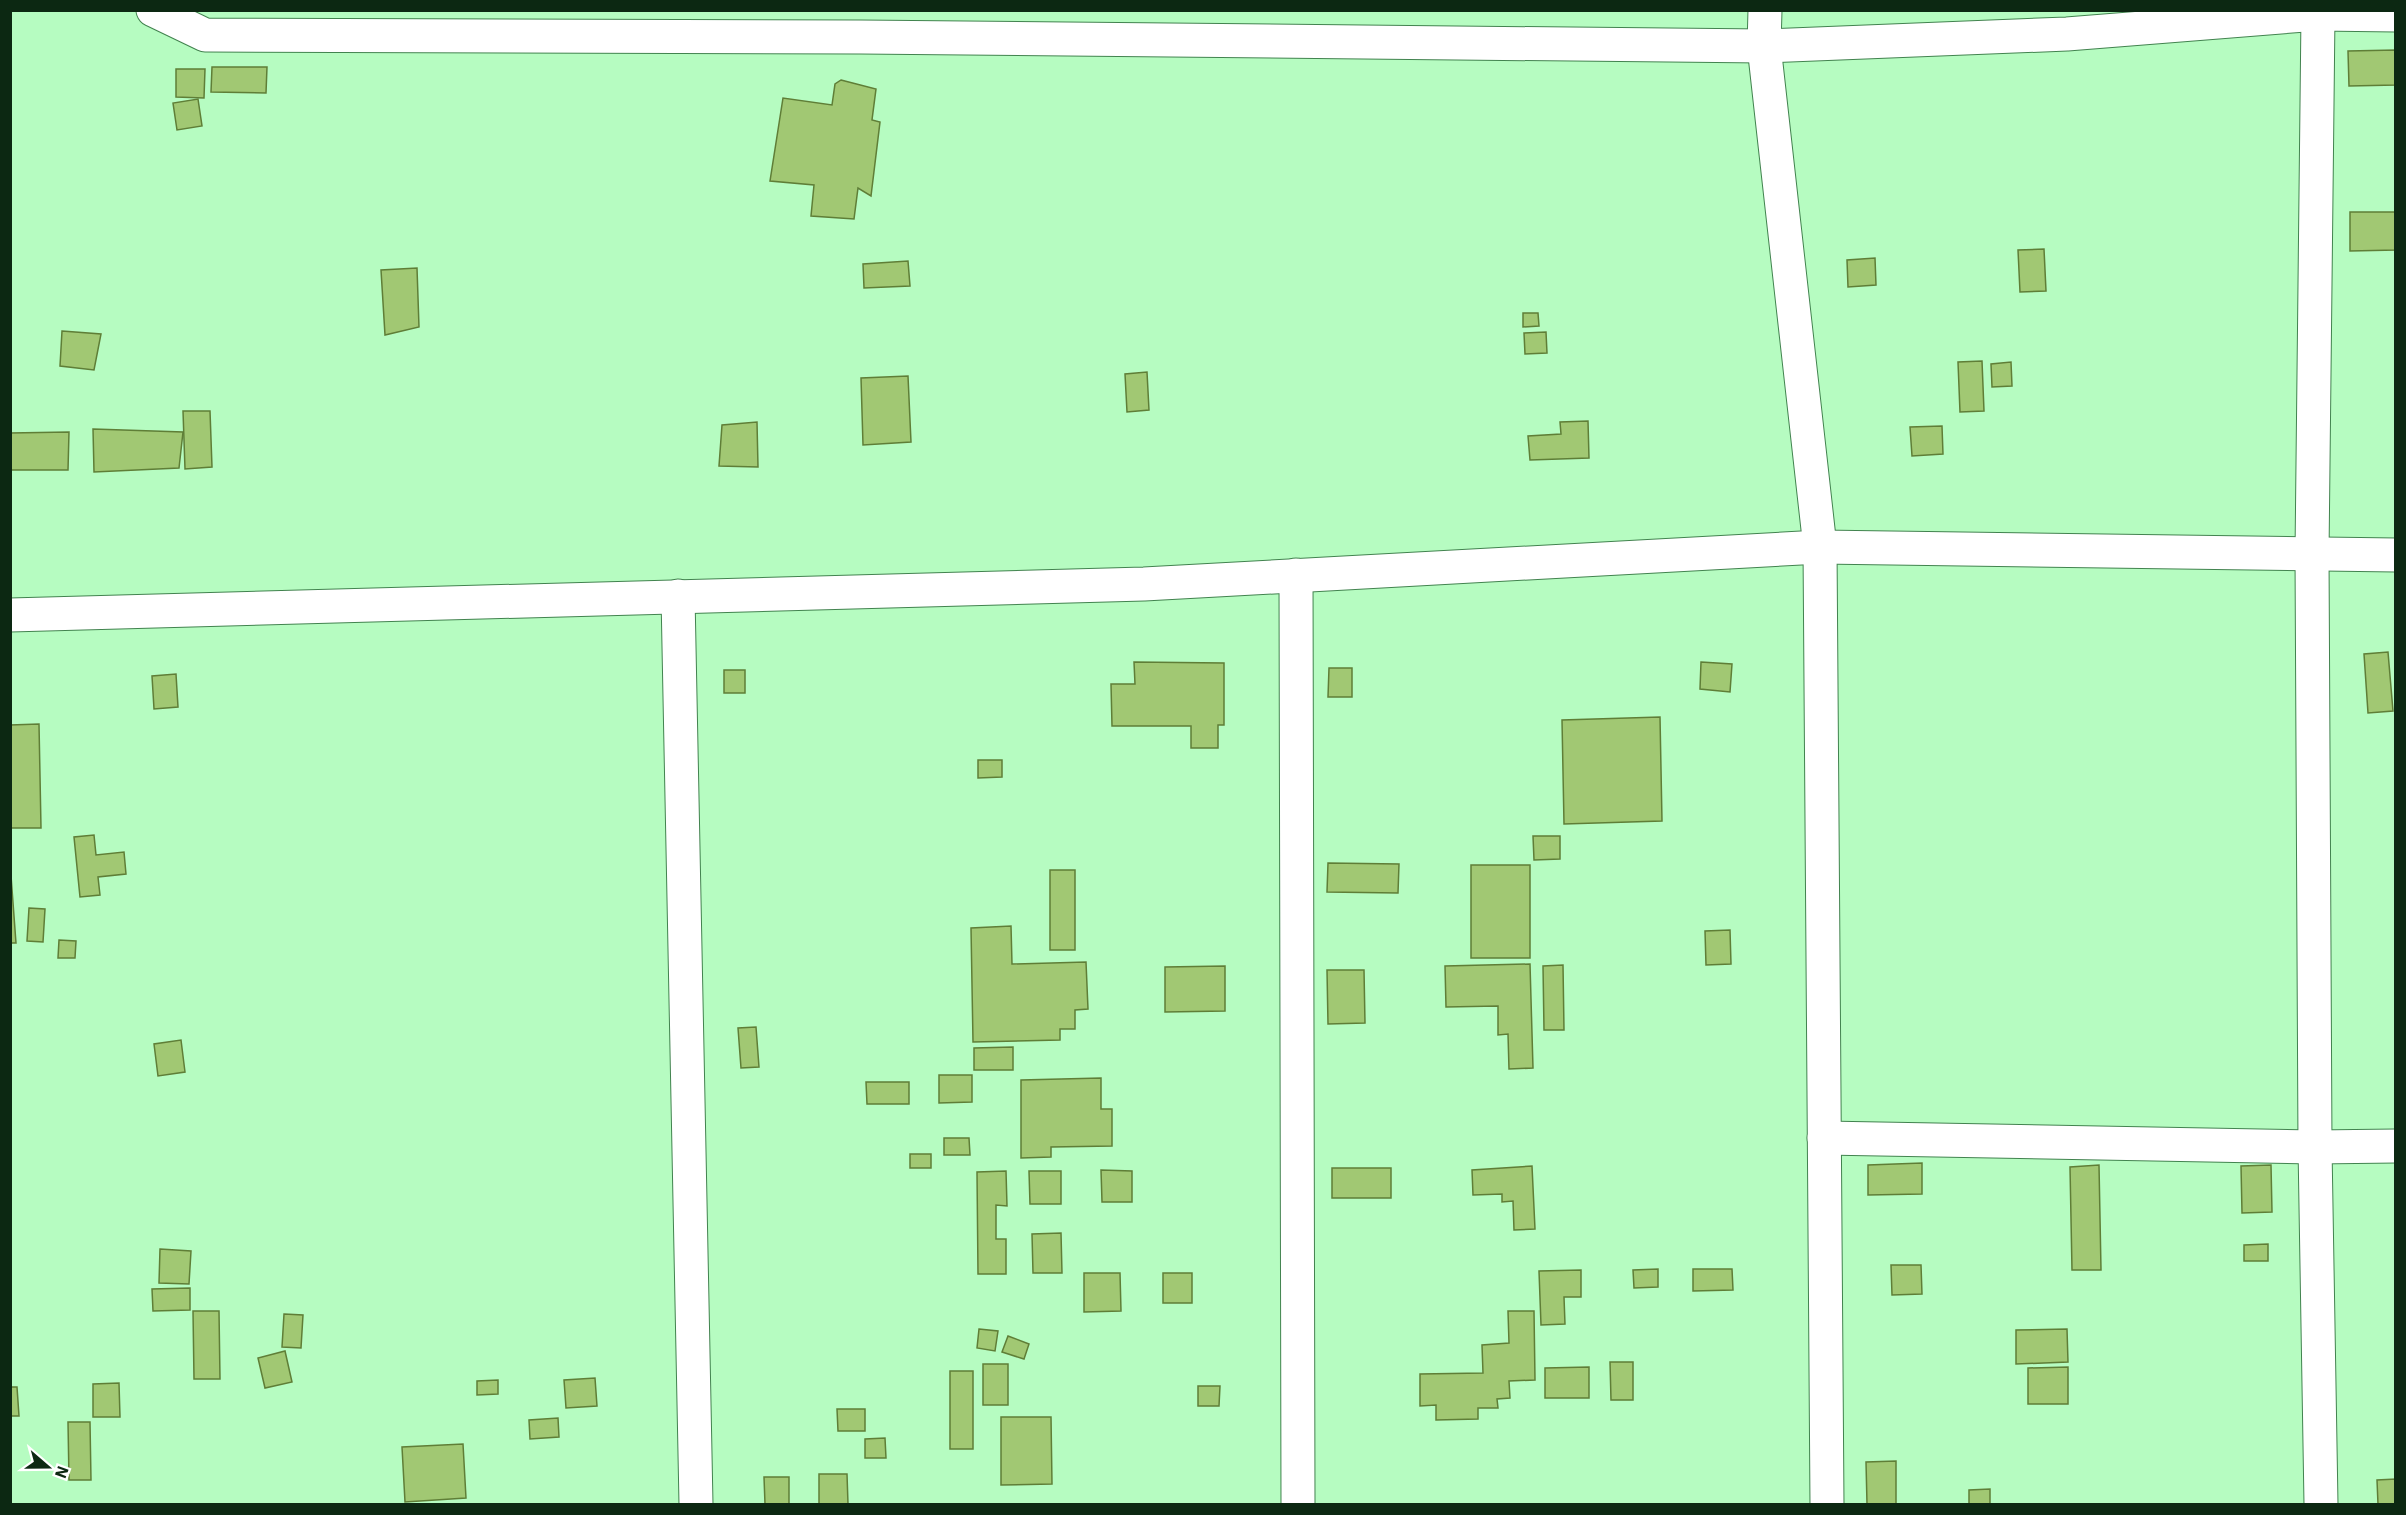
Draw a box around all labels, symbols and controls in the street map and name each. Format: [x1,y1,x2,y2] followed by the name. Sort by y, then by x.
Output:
[18,1437,78,1497] north arrow
[51,1463,73,1481] text: N

